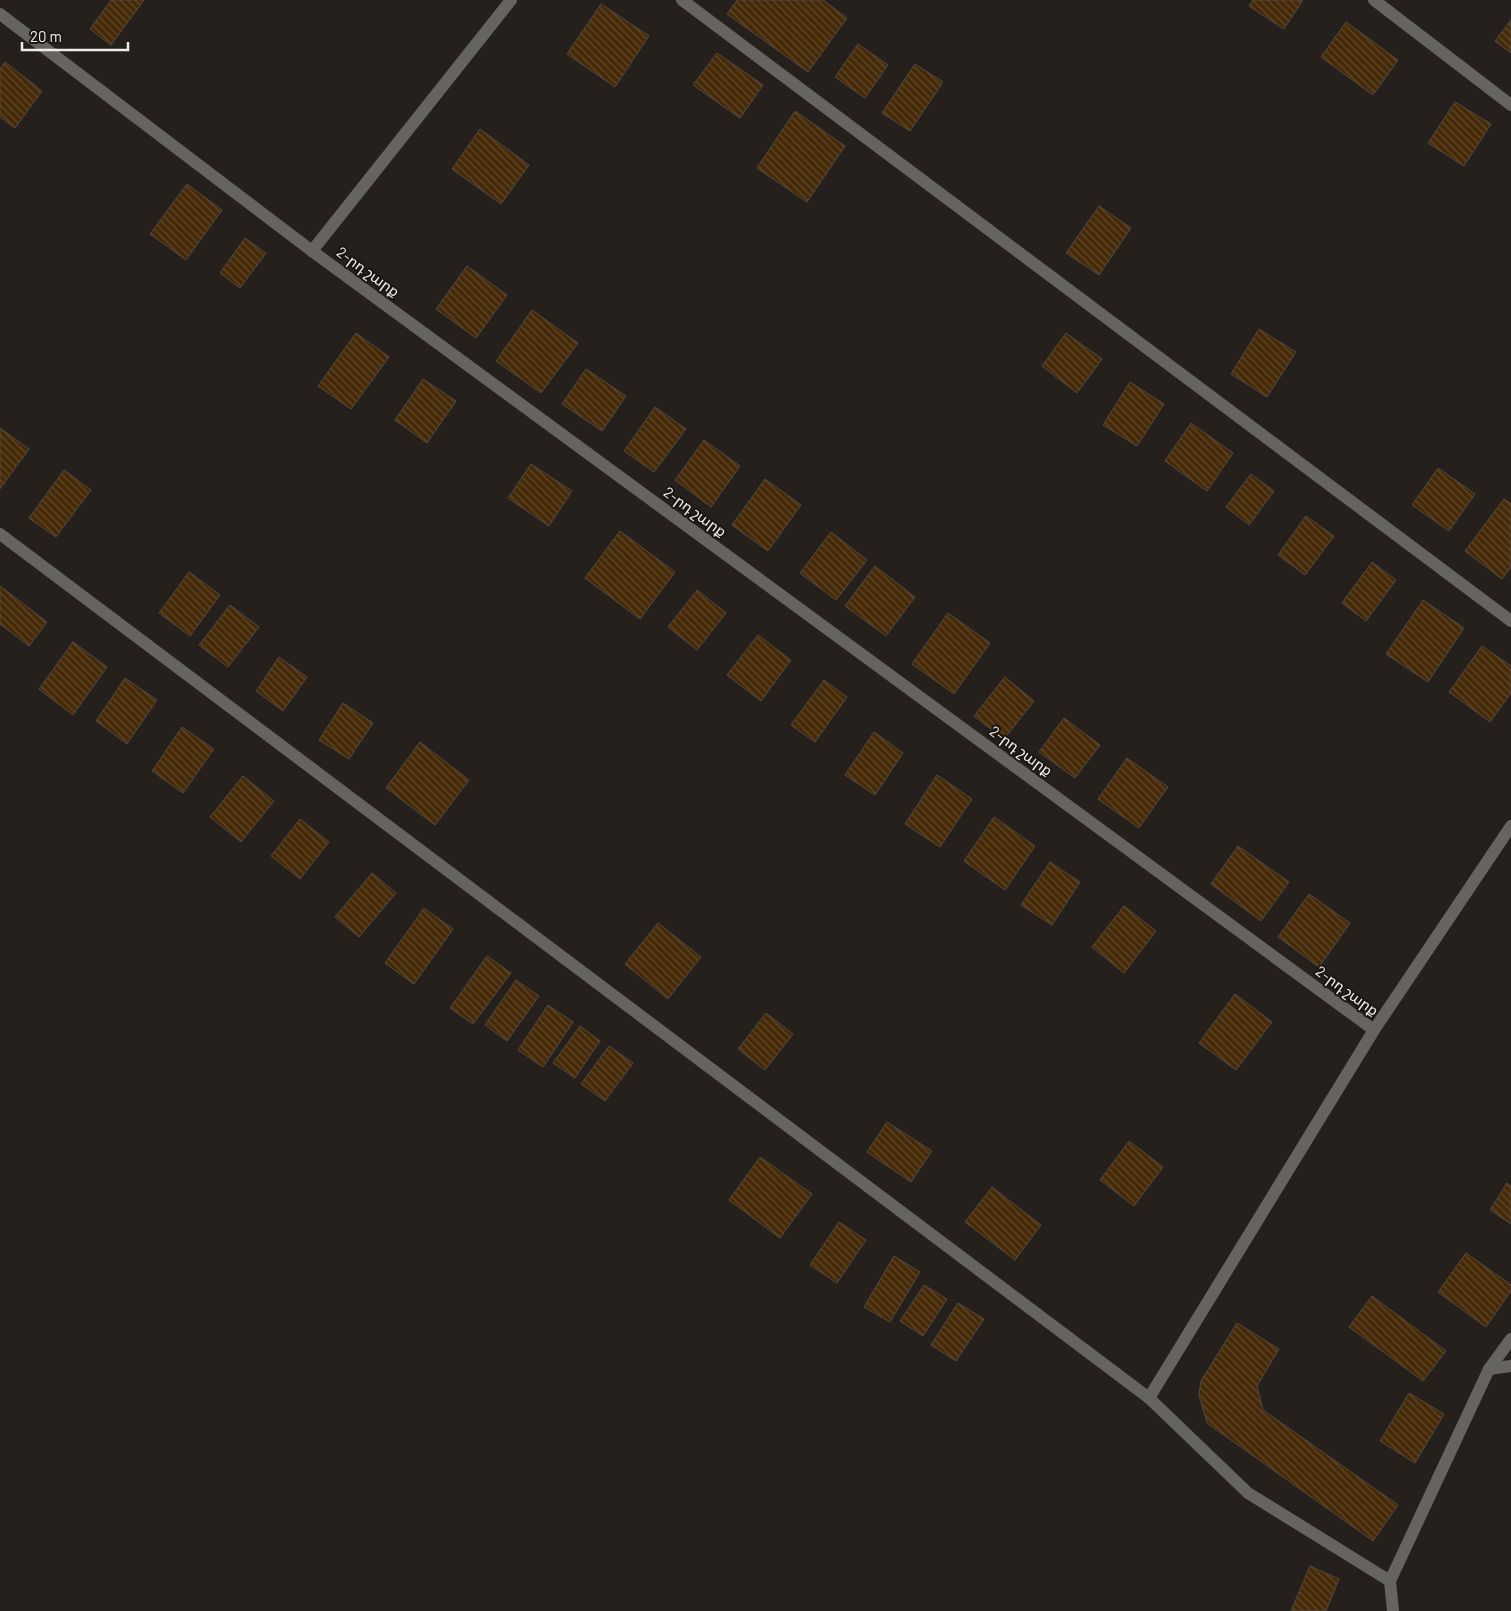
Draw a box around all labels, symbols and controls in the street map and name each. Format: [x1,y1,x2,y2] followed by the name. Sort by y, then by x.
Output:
[22,20,129,52] scale bar
[30,27,62,45] text: 20 m
[333,242,404,301] street label: 2-րդ շարք
[660,482,731,541] street label: 2-րդ շարք
[986,721,1057,780] street label: 2-րդ շարք
[1312,961,1383,1020] street label: 2-րդ շարք

